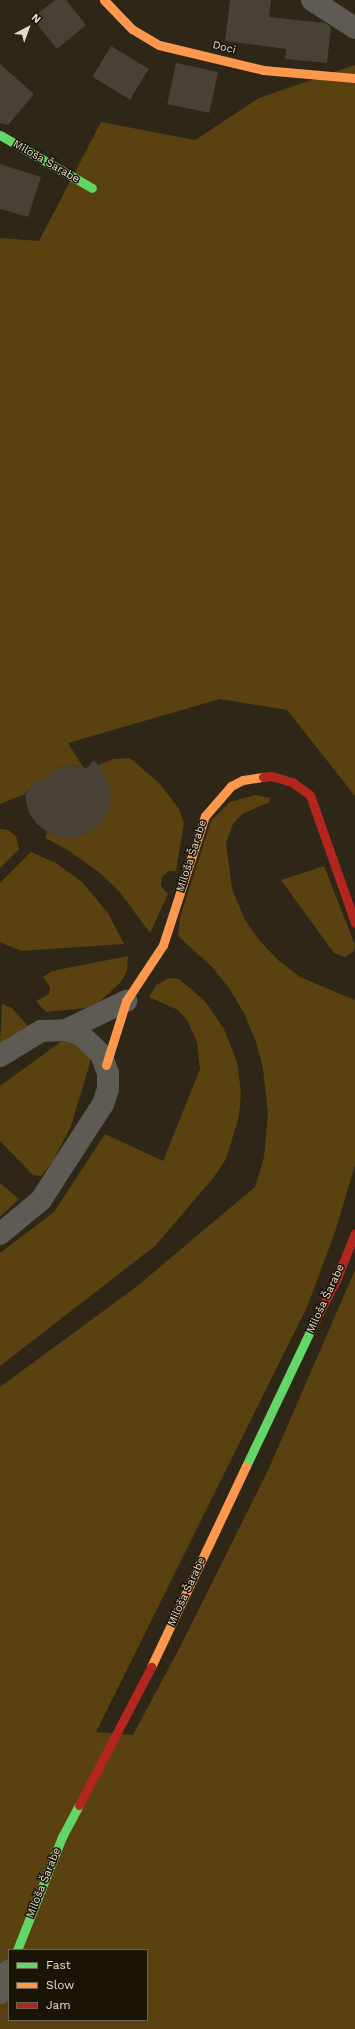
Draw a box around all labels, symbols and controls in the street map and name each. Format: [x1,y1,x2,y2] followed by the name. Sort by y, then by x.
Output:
[8,8,48,48] north arrow
[29,11,44,26] text: N
[211,39,237,57] street label: Doci
[10,138,82,186] street label: Miloša Šarabe
[174,818,210,894] street label: Miloša Šarabe
[304,1262,348,1336] street label: Miloša Šarabe
[165,1555,209,1629] street label: Miloša Šarabe
[24,1846,64,1920] street label: Miloša Šarabe
[8,1949,148,2021] legend
[46,1958,71,1972] text: Fast
[46,1978,74,1992] text: Slow
[46,1998,71,2012] text: Jam

